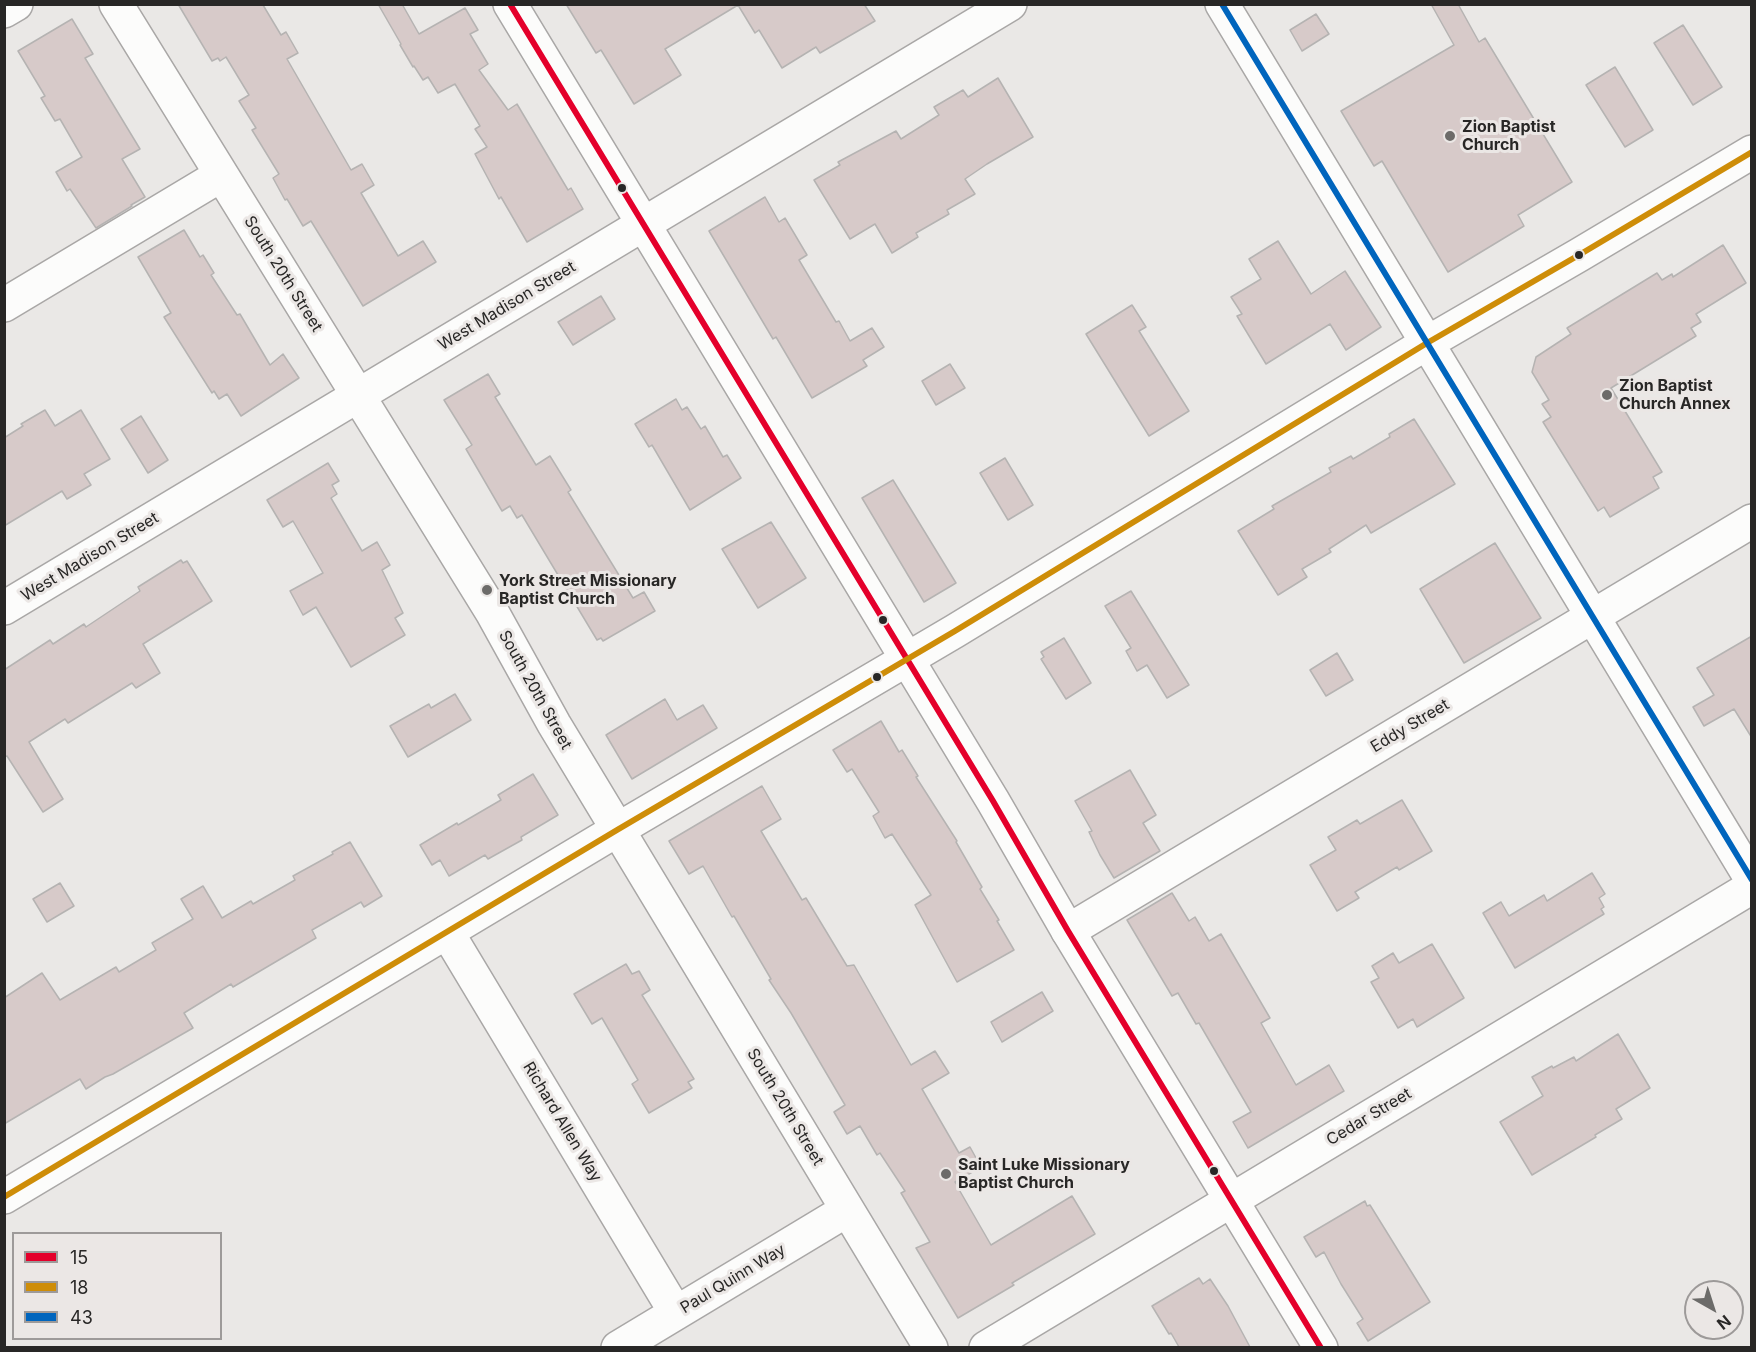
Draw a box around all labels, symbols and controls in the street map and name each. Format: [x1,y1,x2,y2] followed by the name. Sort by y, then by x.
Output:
[1462,117,1556,155] place label: Zion Baptist Church
[1443,129,1457,143] marker: Zion Baptist Church
[616,182,628,194] unlabelled marker
[240,213,326,335] street label: South 20th Street
[1573,249,1585,261] unlabelled marker
[435,257,579,355] street label: West Madison Street
[1619,376,1730,414] place label: Zion Baptist Church Annex
[1600,388,1614,402] marker: Zion Baptist Church Annex
[18,508,162,606] street label: West Madison Street
[499,571,677,609] place label: York Street Missionary Baptist Church
[480,583,494,597] marker: York Street Missionary Baptist Church
[877,614,889,626] unlabelled marker
[494,627,576,753] street label: South 20th Street
[871,671,883,683] unlabelled marker
[1367,695,1453,757] street label: Eddy Street
[743,1045,827,1169] street label: South 20th Street
[519,1059,605,1185] street label: Richard Allen Way
[1323,1084,1415,1150] street label: Cedar Street
[958,1155,1130,1193] place label: Saint Luke Missionary Baptist Church
[1208,1165,1220,1177] unlabelled marker
[939,1167,953,1181] marker: Saint Luke Missionary Baptist Church
[12,1232,222,1340] legend
[677,1240,789,1318] street label: Paul Quinn Way
[70,1247,88,1268] text: 15
[70,1277,88,1298] text: 18
[1684,1280,1744,1340] north arrow
[70,1307,93,1328] text: 43
[1713,1311,1735,1334] text: N

